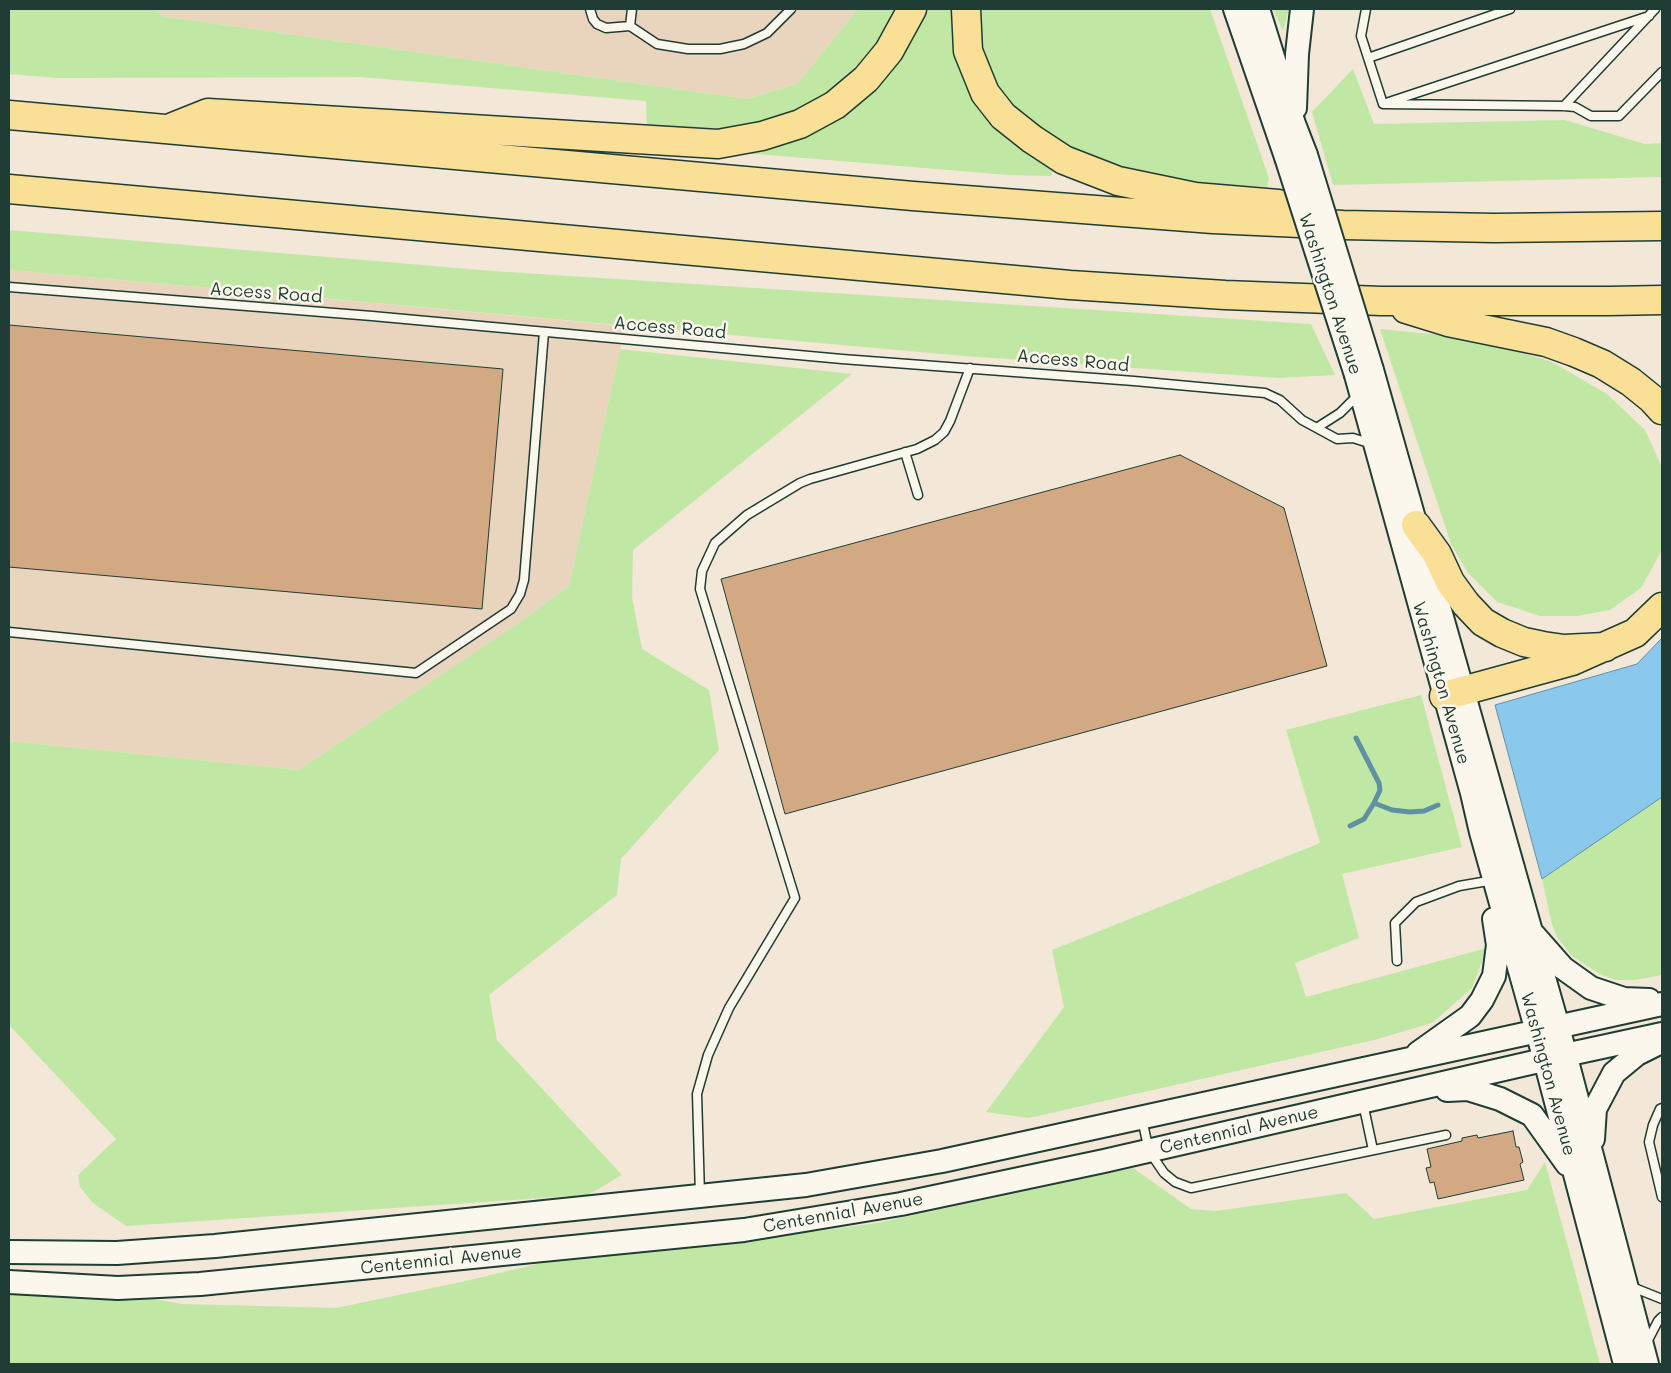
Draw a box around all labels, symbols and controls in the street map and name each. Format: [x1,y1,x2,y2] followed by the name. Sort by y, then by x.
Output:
[1294,211,1366,377] street label: Washington Avenue
[209,278,323,308] street label: Access Road
[613,312,727,344] street label: Access Road
[1016,345,1130,377] street label: Access Road
[1407,599,1475,767] street label: Washington Avenue
[1516,990,1580,1158] street label: Washington Avenue
[1158,1101,1320,1159] street label: Centennial Avenue
[761,1188,925,1238] street label: Centennial Avenue
[359,1241,523,1279] street label: Centennial Avenue

